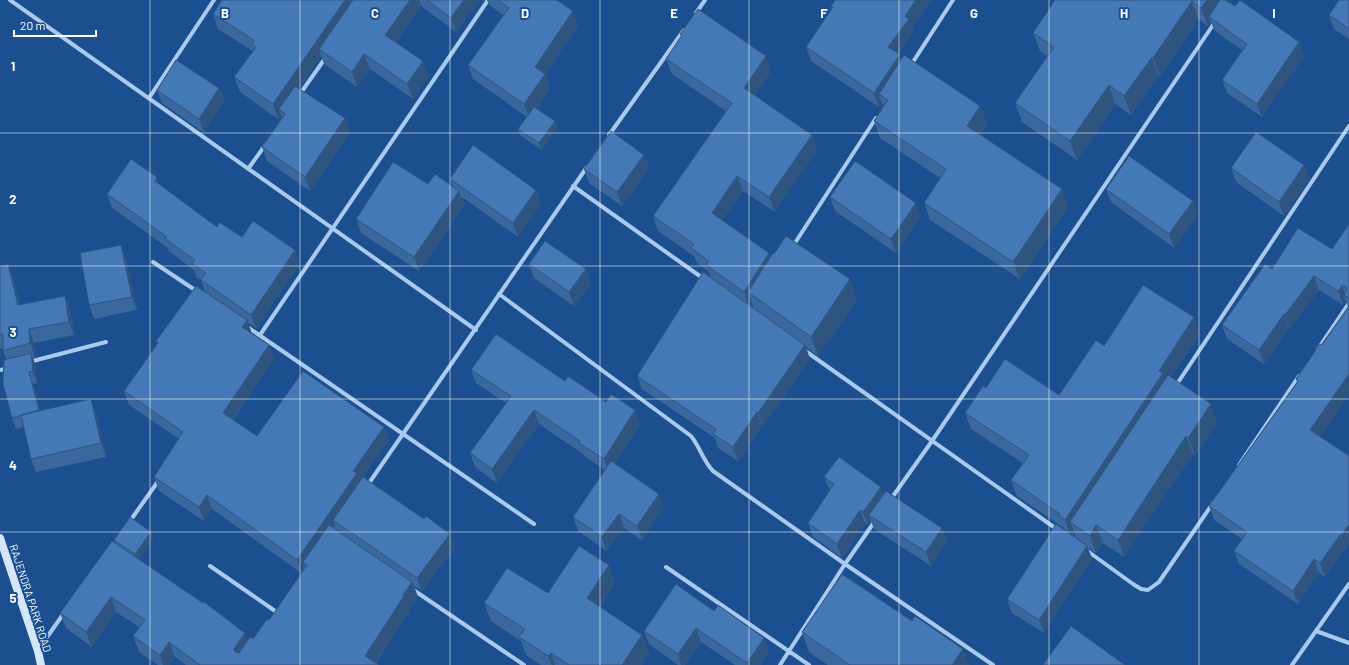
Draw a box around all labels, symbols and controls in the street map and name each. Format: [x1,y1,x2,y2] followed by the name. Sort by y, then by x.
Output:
[221,5,229,21] text: B
[371,5,379,21] text: C
[521,5,529,21] text: D
[670,5,678,21] text: E
[820,5,828,21] text: F
[970,5,978,21] text: G
[1120,5,1128,21] text: H
[1272,5,1276,21] text: I
[14,12,96,38] scale bar
[20,18,46,32] text: 20 m
[11,58,15,74] text: 1
[9,191,17,207] text: 2
[9,324,17,340] text: 3
[9,457,17,473] text: 4
[7,542,55,654] street label: RAJENDRA PARK ROAD
[9,590,17,606] text: 5

